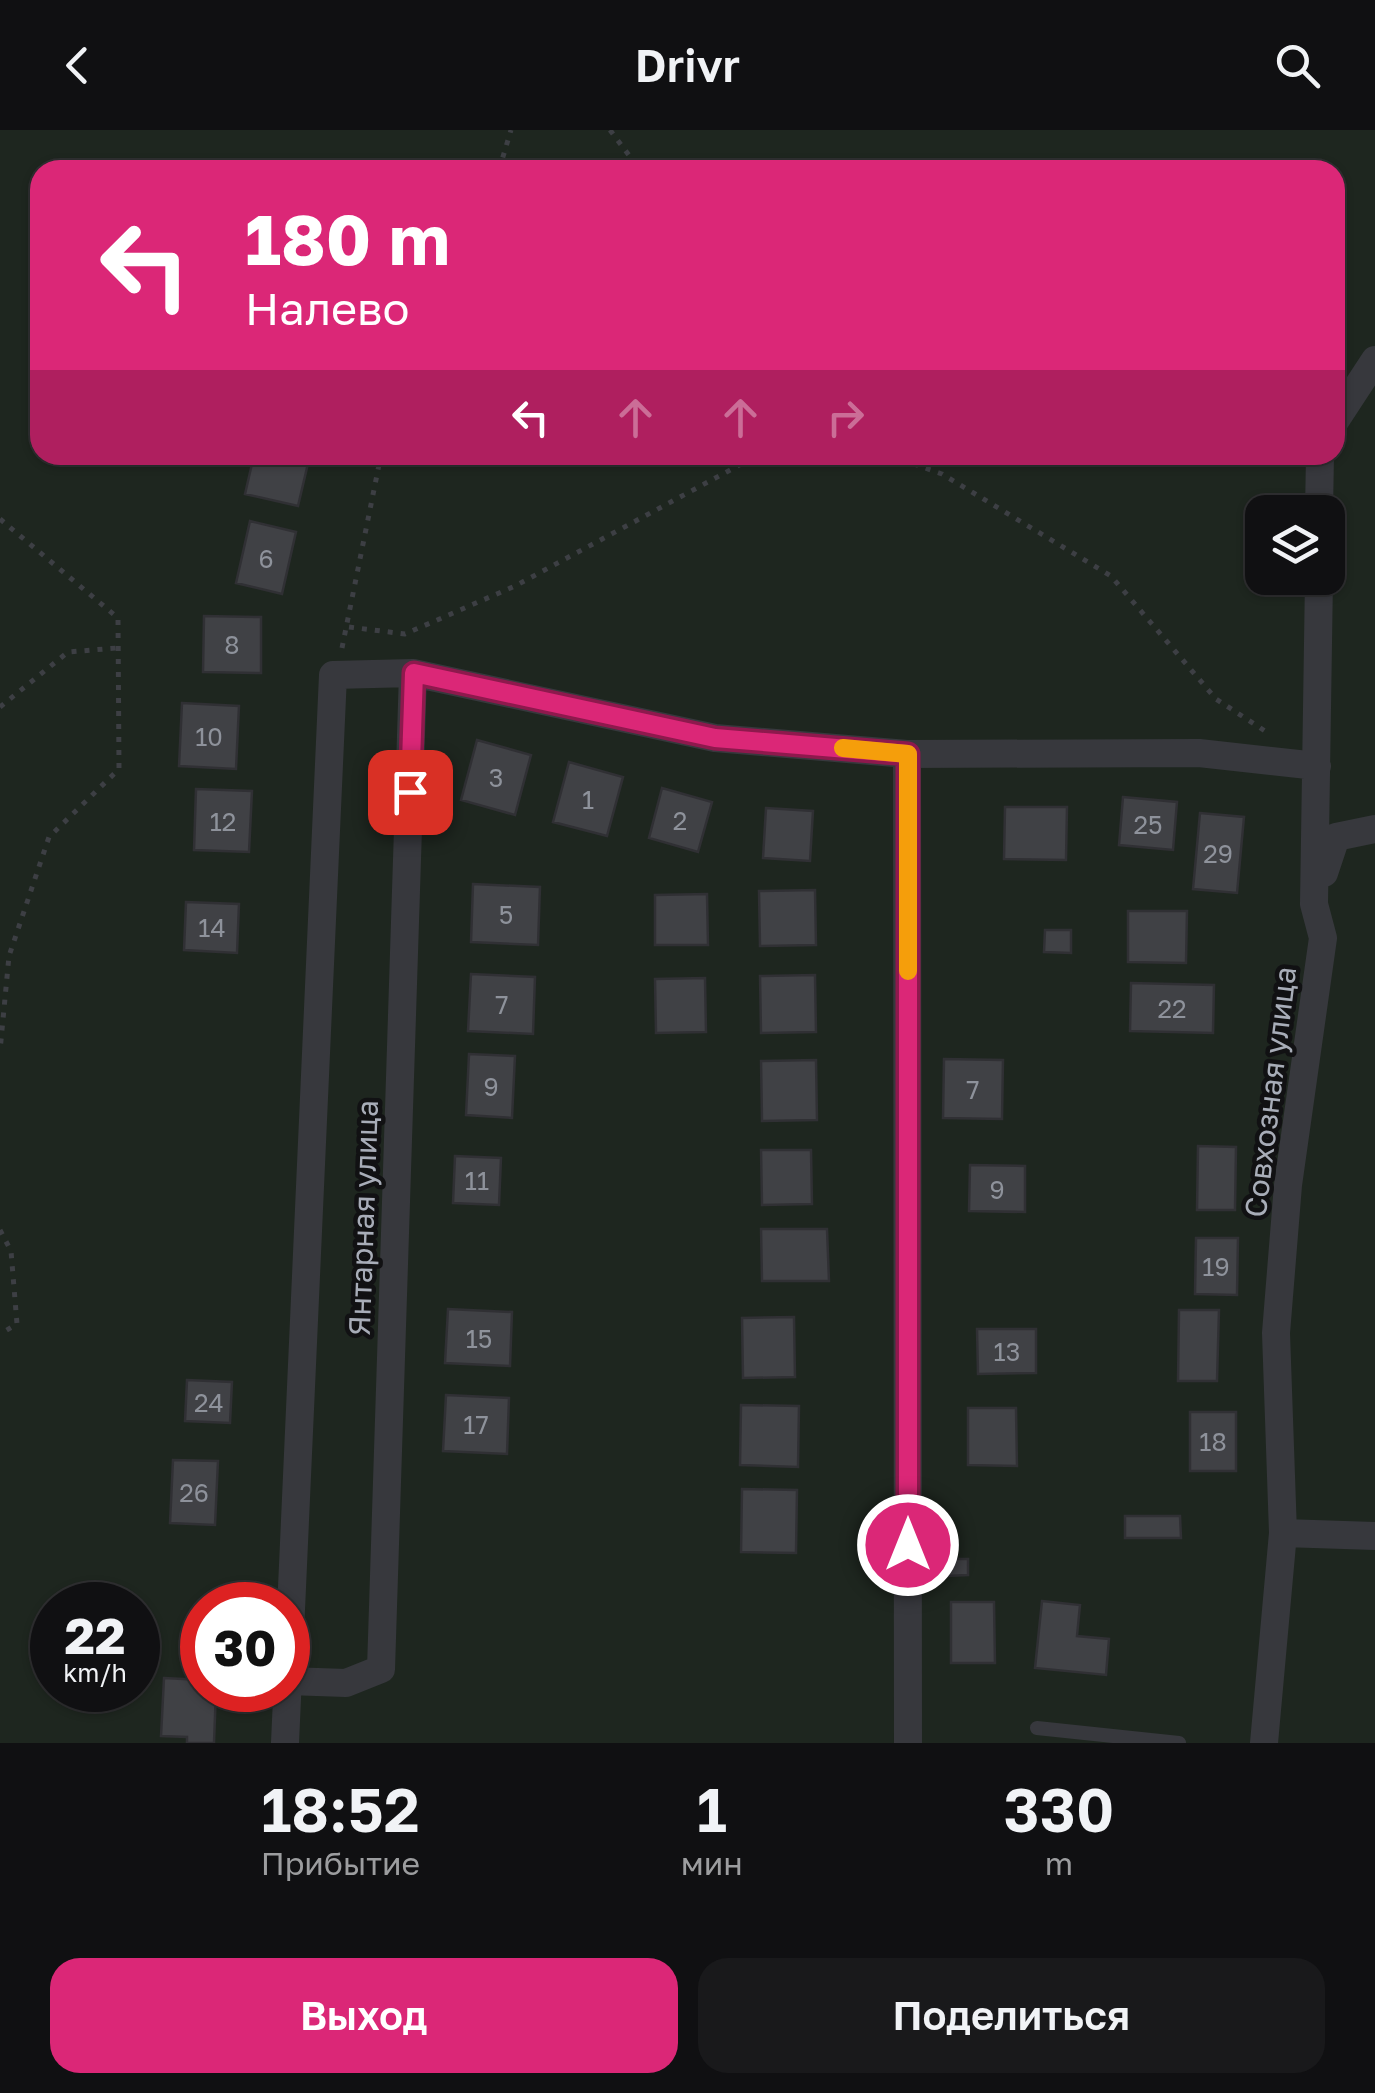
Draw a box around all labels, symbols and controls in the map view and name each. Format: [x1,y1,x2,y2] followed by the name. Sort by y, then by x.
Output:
[50,38,105,93] icon: back
[635,38,740,92] text: Drivr
[1270,38,1325,93] icon: search
[245,196,450,280] text: 180 m
[80,200,210,330] icon: left
[245,281,409,335] text: Налево
[503,390,558,445] icon: left
[608,390,663,445] icon: ahead
[713,390,768,445] icon: ahead
[818,390,873,445] icon: right
[1245,495,1345,595] map controls
[1245,495,1345,595] button: layers
[258,543,274,574] house number: 6
[224,629,240,660] house number: 8
[195,721,223,752] house number: 10
[368,750,453,835] pin
[489,762,503,793] house number: 3
[383,765,438,820] icon: arrive
[582,784,594,815] house number: 1
[673,805,687,836] house number: 2
[210,806,236,837] house number: 12
[1133,809,1163,840] house number: 25
[1203,838,1233,869] house number: 29
[499,899,513,930] house number: 5
[198,912,226,943] house number: 14
[1237,965,1303,1219] street label: Совхозная улица
[495,989,509,1020] house number: 7
[1157,993,1187,1024] house number: 22
[483,1071,499,1102] house number: 9
[966,1074,980,1105] house number: 7
[341,1099,385,1337] street label: Янтарная улица
[465,1165,489,1196] house number: 11
[989,1174,1005,1205] house number: 9
[1202,1251,1230,1282] house number: 19
[466,1323,492,1354] house number: 15
[994,1336,1020,1367] house number: 13
[194,1387,224,1418] house number: 24
[463,1409,489,1440] house number: 17
[1199,1426,1227,1457] house number: 18
[179,1477,209,1508] house number: 26
[856,1493,960,1597] position arrow
[180,1582,310,1712] speed limit sign: 30
[64,1605,125,1665] text: 22
[63,1657,127,1688] text: km/h
[261,1773,420,1845] text: 18:52
[697,1773,727,1845] text: 1
[1003,1773,1114,1845] text: 330
[261,1844,420,1882] text: Прибытие
[681,1844,743,1882] text: мин
[1045,1844,1073,1882] text: m
[50,1958,678,2073] button: Выход
[698,1958,1325,2073] button: Поделиться

